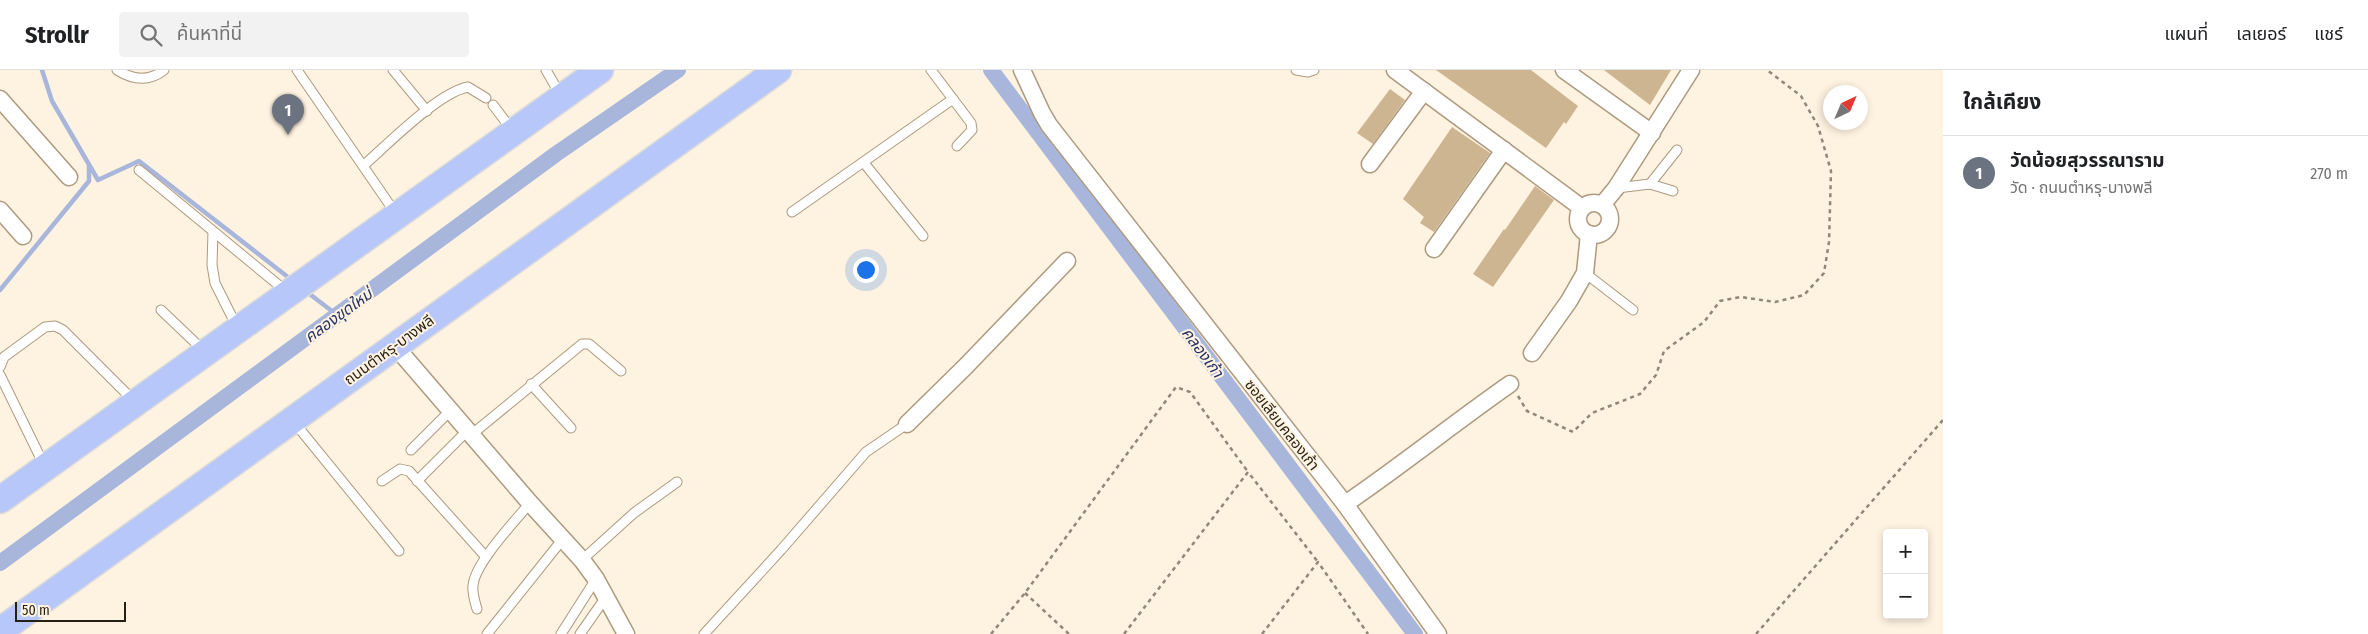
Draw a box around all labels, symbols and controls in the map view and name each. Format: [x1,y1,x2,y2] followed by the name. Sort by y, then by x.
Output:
[119,12,469,57] search box
[25,21,89,49] text: Strollr
[137,21,165,49] icon: search
[177,22,242,45] text: ค้นหาที่นี่
[2164,23,2208,45] text: แผนที่
[2236,23,2286,45] text: เลเยอร์
[2314,23,2343,45] text: แชร์
[1823,85,1868,130] north arrow
[1963,89,2041,115] text: ใกล้เคียง
[272,94,304,135] pin: 1
[2010,149,2165,172] text: วัดน้อยสุวรรณาราม
[1976,164,1982,183] text: 1
[2310,164,2348,183] text: 270 m
[2010,178,2153,197] text: วัด · ถนนตำหรุ-บางพลี
[853,257,879,283] your location
[301,283,378,347] water label: คลองขุดใหม่
[340,311,438,389] street label: ถนนตำหรุ-บางพลี
[1178,324,1228,382] water label: คลองเก้า
[1241,376,1323,474] street label: ซอยเลียบคลองเก้า
[1883,529,1928,619] map controls
[1883,529,1928,574] button: +
[1883,574,1928,619] button: −
[15,599,126,622] scale bar
[22,602,50,619] text: 50 m

